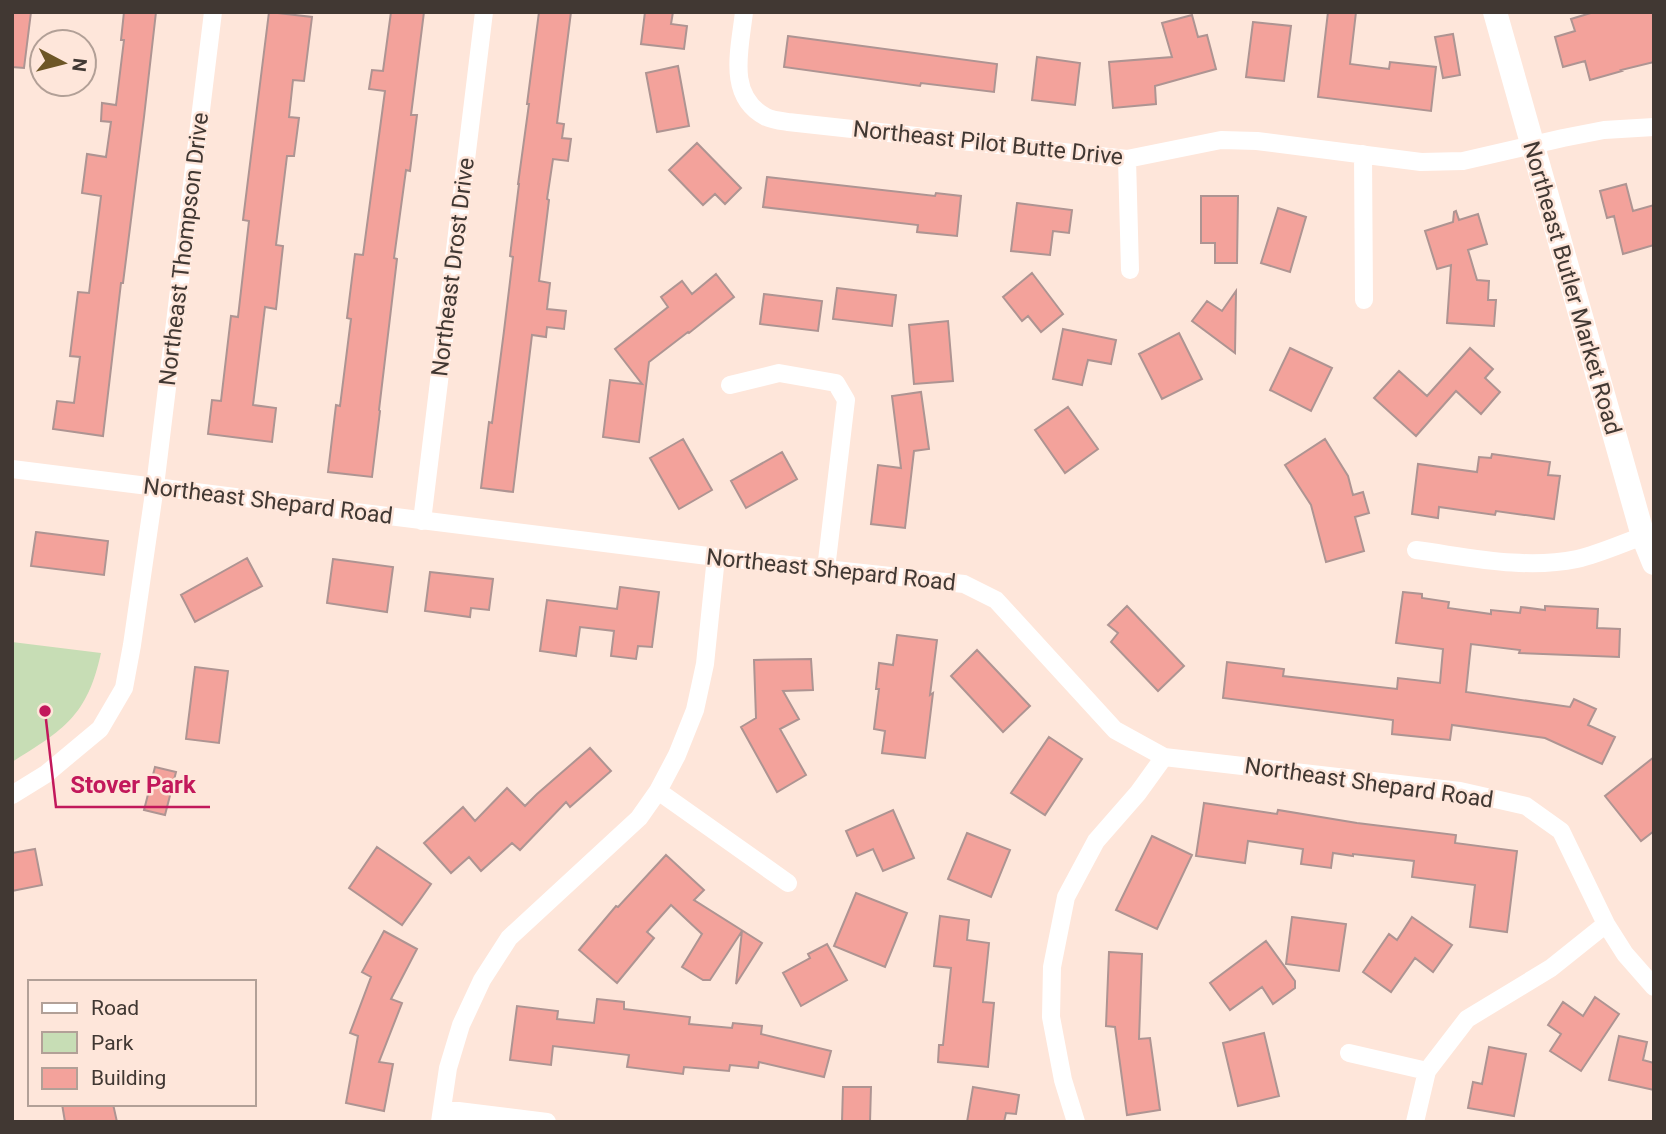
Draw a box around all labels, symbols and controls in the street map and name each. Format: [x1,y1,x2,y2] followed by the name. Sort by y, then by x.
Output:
[28,28,98,98] north arrow
[67,57,92,73] text: N
[154,111,214,387] street label: Northeast Thompson Drive
[852,115,1124,171] street label: Northeast Pilot Butte Drive
[1517,138,1627,438] street label: Northeast Butler Market Road
[426,156,480,378] street label: Northeast Drost Drive
[142,472,394,530] street label: Northeast Shepard Road
[705,543,957,597] street label: Northeast Shepard Road
[1243,752,1495,814] street label: Northeast Shepard Road
[56,762,210,807] callout: Stover Park
[70,771,197,799] text: Stover Park
[28,980,256,1106] legend
[91,996,139,1020] text: Road
[91,1031,134,1055] text: Park
[91,1066,166,1090] text: Building

